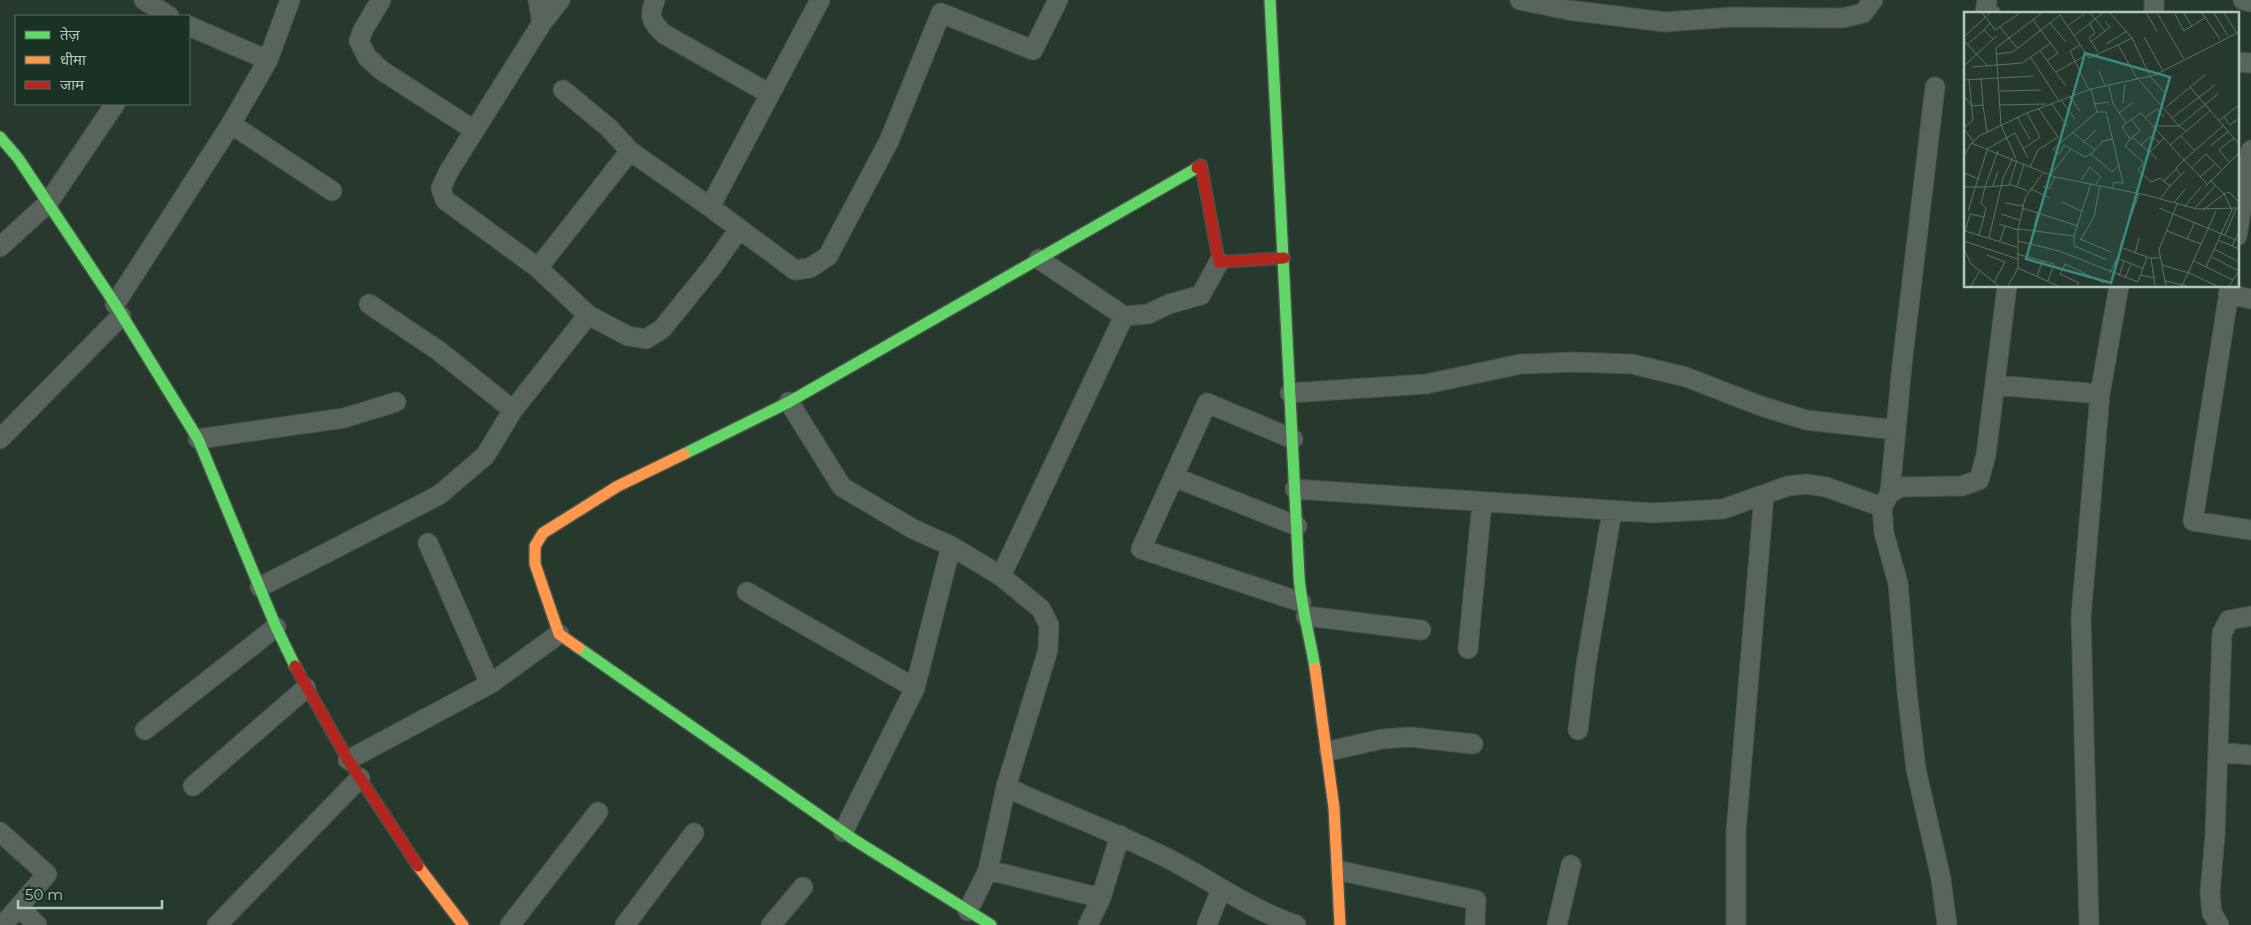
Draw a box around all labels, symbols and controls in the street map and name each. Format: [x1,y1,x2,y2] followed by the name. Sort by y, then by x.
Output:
[1964,12,2238,288] inset map
[15,15,190,105] legend
[60,25,81,44] text: तेज़
[60,50,87,69] text: धीमा
[60,75,85,94] text: जाम
[18,878,161,910] scale bar
[25,885,63,904] text: 50 m

